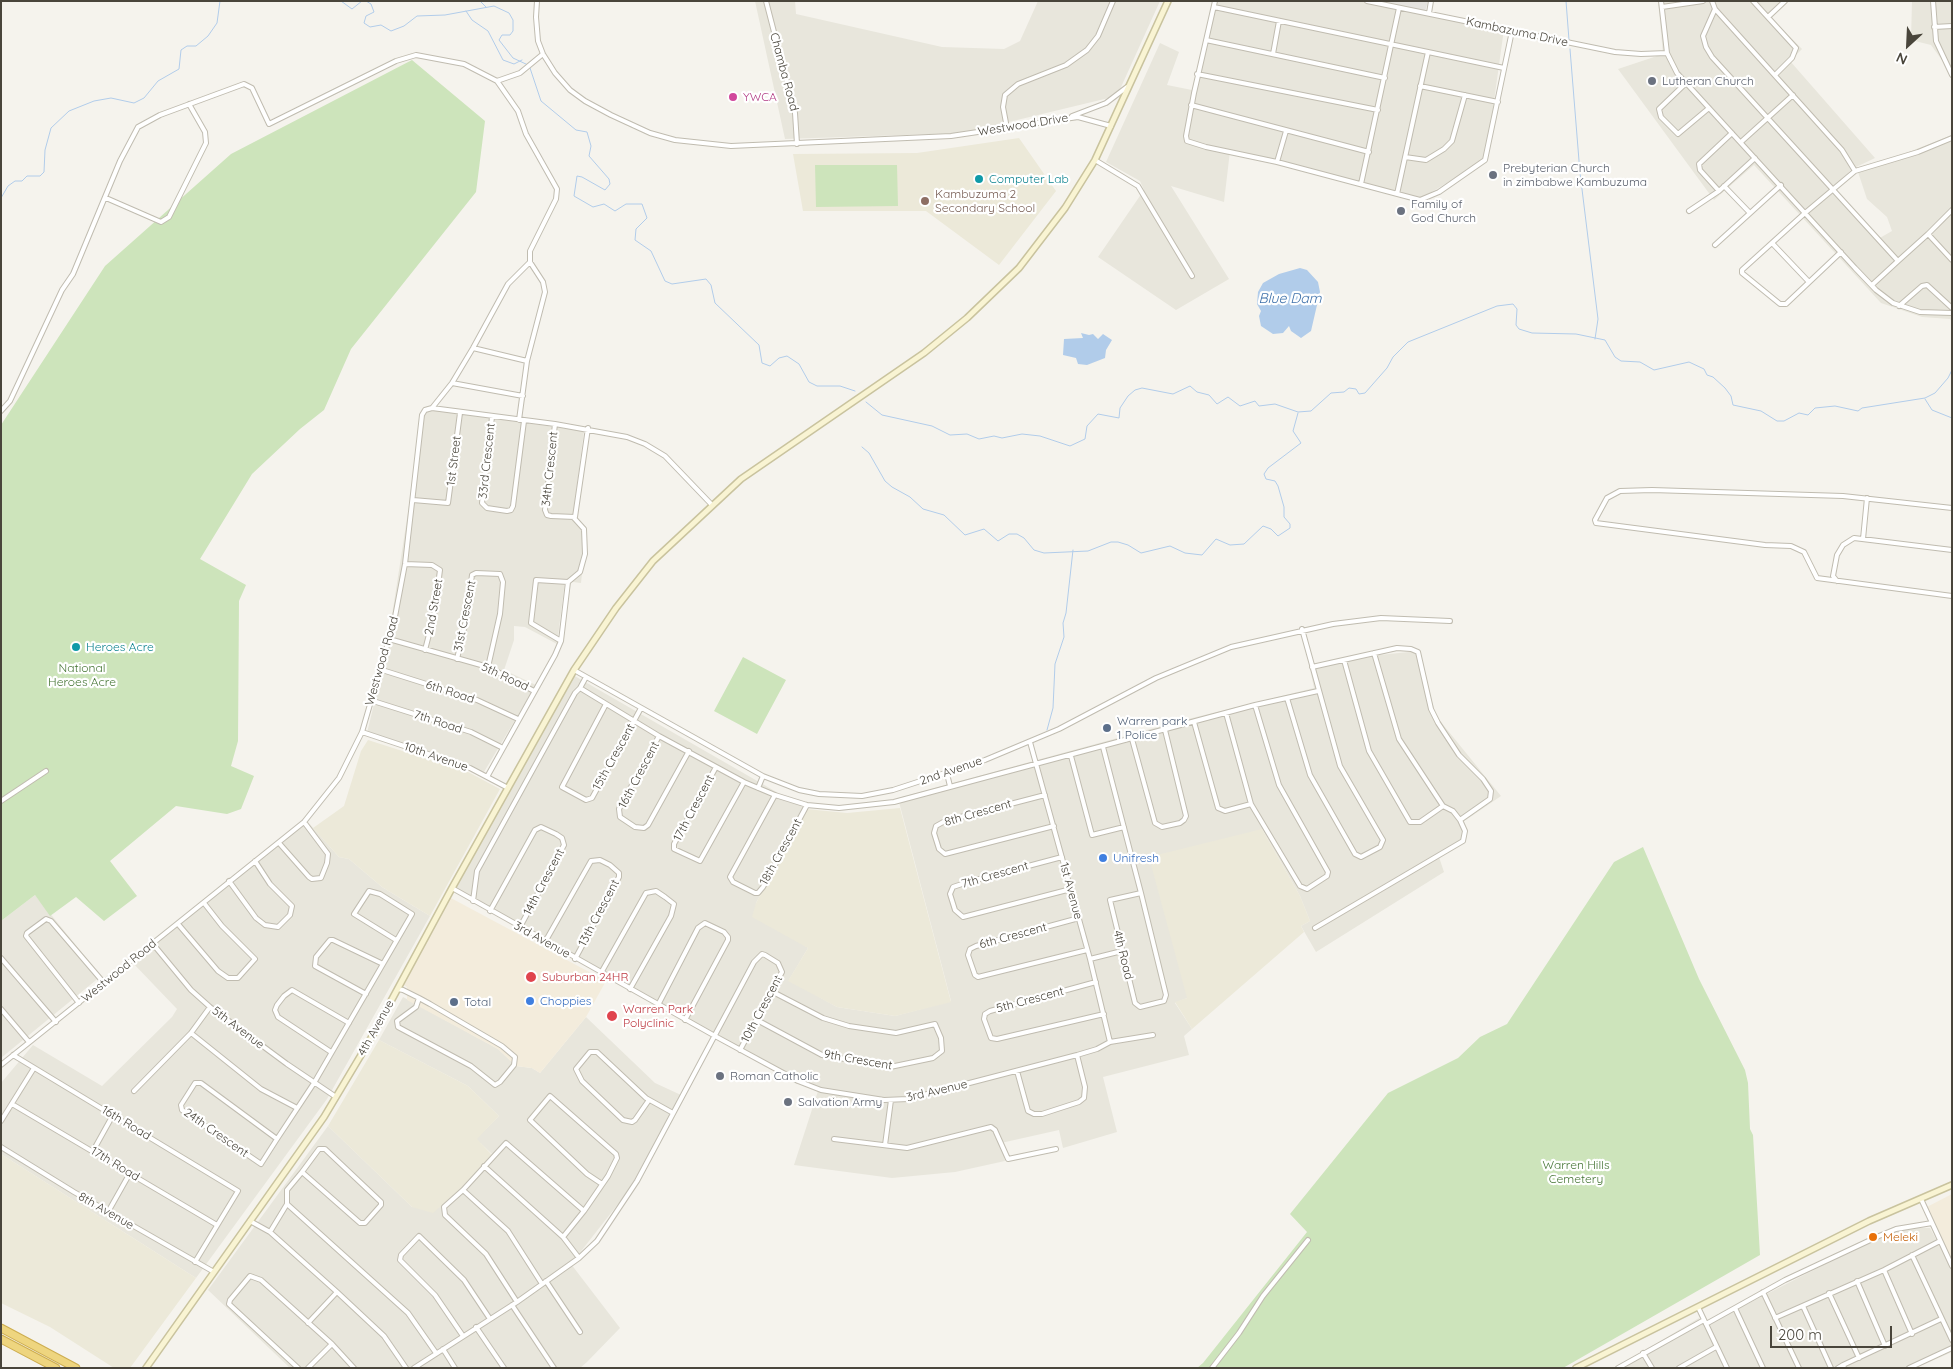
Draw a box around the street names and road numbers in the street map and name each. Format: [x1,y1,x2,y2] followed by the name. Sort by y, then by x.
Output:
[1465,14,1569,50] street label: Kambazuma Drive
[767,31,801,113] street label: Chamba Road
[977,111,1069,139] street label: Westwood Drive
[476,422,498,500] street label: 33rd Crescent
[539,431,561,507] street label: 34th Crescent
[444,435,464,487] street label: 1st Street
[422,578,446,636] street label: 2nd Street
[451,579,479,653] street label: 31st Crescent
[362,615,402,707] street label: Westwood Road
[479,660,531,694] street label: 5th Road
[424,677,476,707] street label: 6th Road
[412,707,464,737] street label: 7th Road
[590,721,638,793] street label: 15th Crescent
[402,739,470,775] street label: 10th Avenue
[615,739,663,811] street label: 16th Crescent
[918,754,984,788] street label: 2nd Avenue
[670,772,718,844] street label: 17th Crescent
[943,797,1013,829] street label: 8th Crescent
[757,816,805,888] street label: 18th Crescent
[520,846,568,918] street label: 14th Crescent
[960,859,1030,891] street label: 7th Crescent
[1056,861,1086,921] street label: 1st Avenue
[575,877,623,949] street label: 13th Crescent
[511,919,573,961] street label: 3rd Avenue
[978,920,1048,952] street label: 6th Crescent
[1110,929,1136,981] street label: 4th Road
[79,936,159,1006] street label: Westwood Road
[738,973,786,1045] street label: 10th Crescent
[995,984,1065,1016] street label: 5th Crescent
[355,998,397,1058] street label: 4th Avenue
[209,1004,267,1052] street label: 5th Avenue
[823,1047,893,1073] street label: 9th Crescent
[905,1077,969,1105] street label: 3rd Avenue
[99,1103,153,1143] street label: 16th Road
[181,1105,251,1161] street label: 24th Crescent
[88,1144,142,1184] street label: 17th Road
[76,1189,136,1233] street label: 8th Avenue

